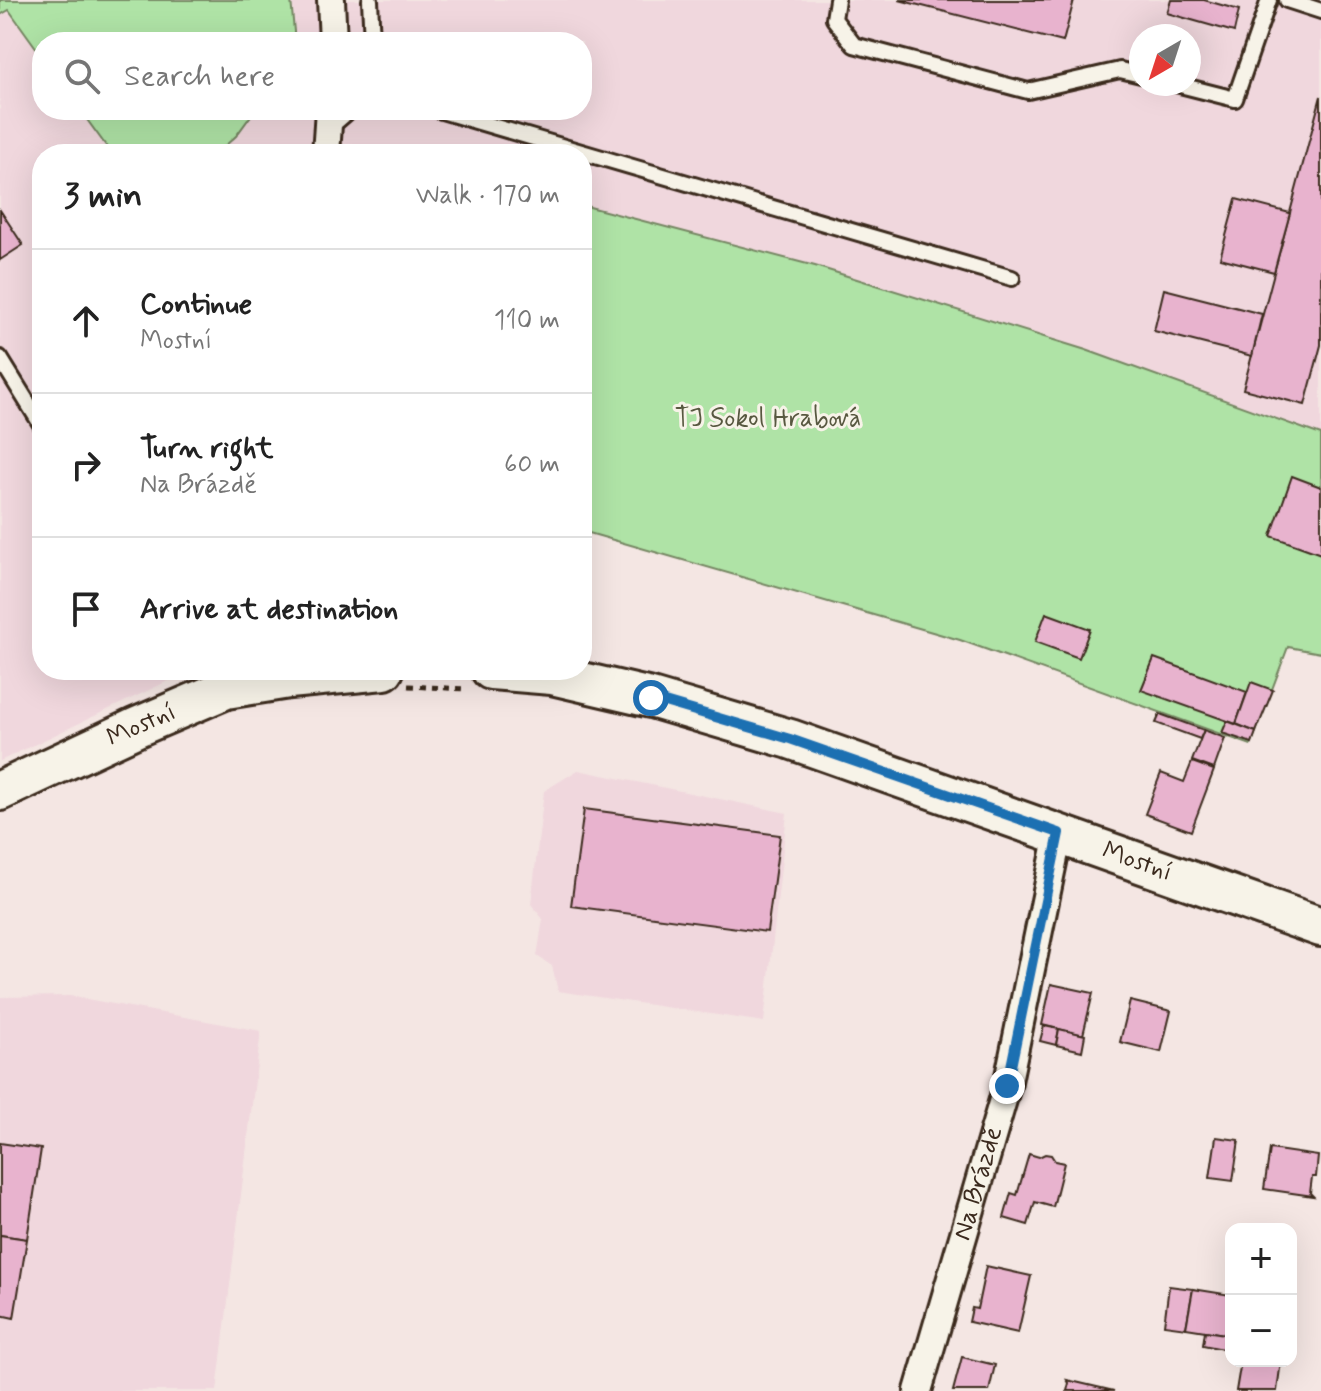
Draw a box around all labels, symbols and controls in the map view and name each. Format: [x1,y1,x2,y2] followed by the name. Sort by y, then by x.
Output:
[1129,24,1201,96] north arrow
[32,32,592,120] search box
[60,54,104,98] icon: search
[124,57,275,96] text: Search here
[64,174,142,219] text: 3 min
[416,179,560,213] text: Walk · 170 m
[140,285,252,324] text: Continue
[64,299,108,343] icon: ahead
[494,304,560,338] text: 110 m
[140,324,212,358] text: Mostní
[675,402,861,436] park label: TJ Sokol Hrabová
[140,429,273,468] text: Turn right
[64,443,108,487] icon: right
[504,448,560,482] text: 60 m
[140,468,257,502] text: Na Brázdě
[64,587,108,631] icon: arrive
[140,590,398,629] text: Arrive at destination
[633,680,669,716] route start
[101,695,181,756] street label: Mostní
[1097,834,1177,890] street label: Mostní
[989,1068,1025,1104] route end
[946,1123,1011,1245] street label: Na Brázdě
[1225,1223,1297,1367] map controls
[1225,1223,1297,1295] button: +
[1225,1295,1297,1367] button: −

